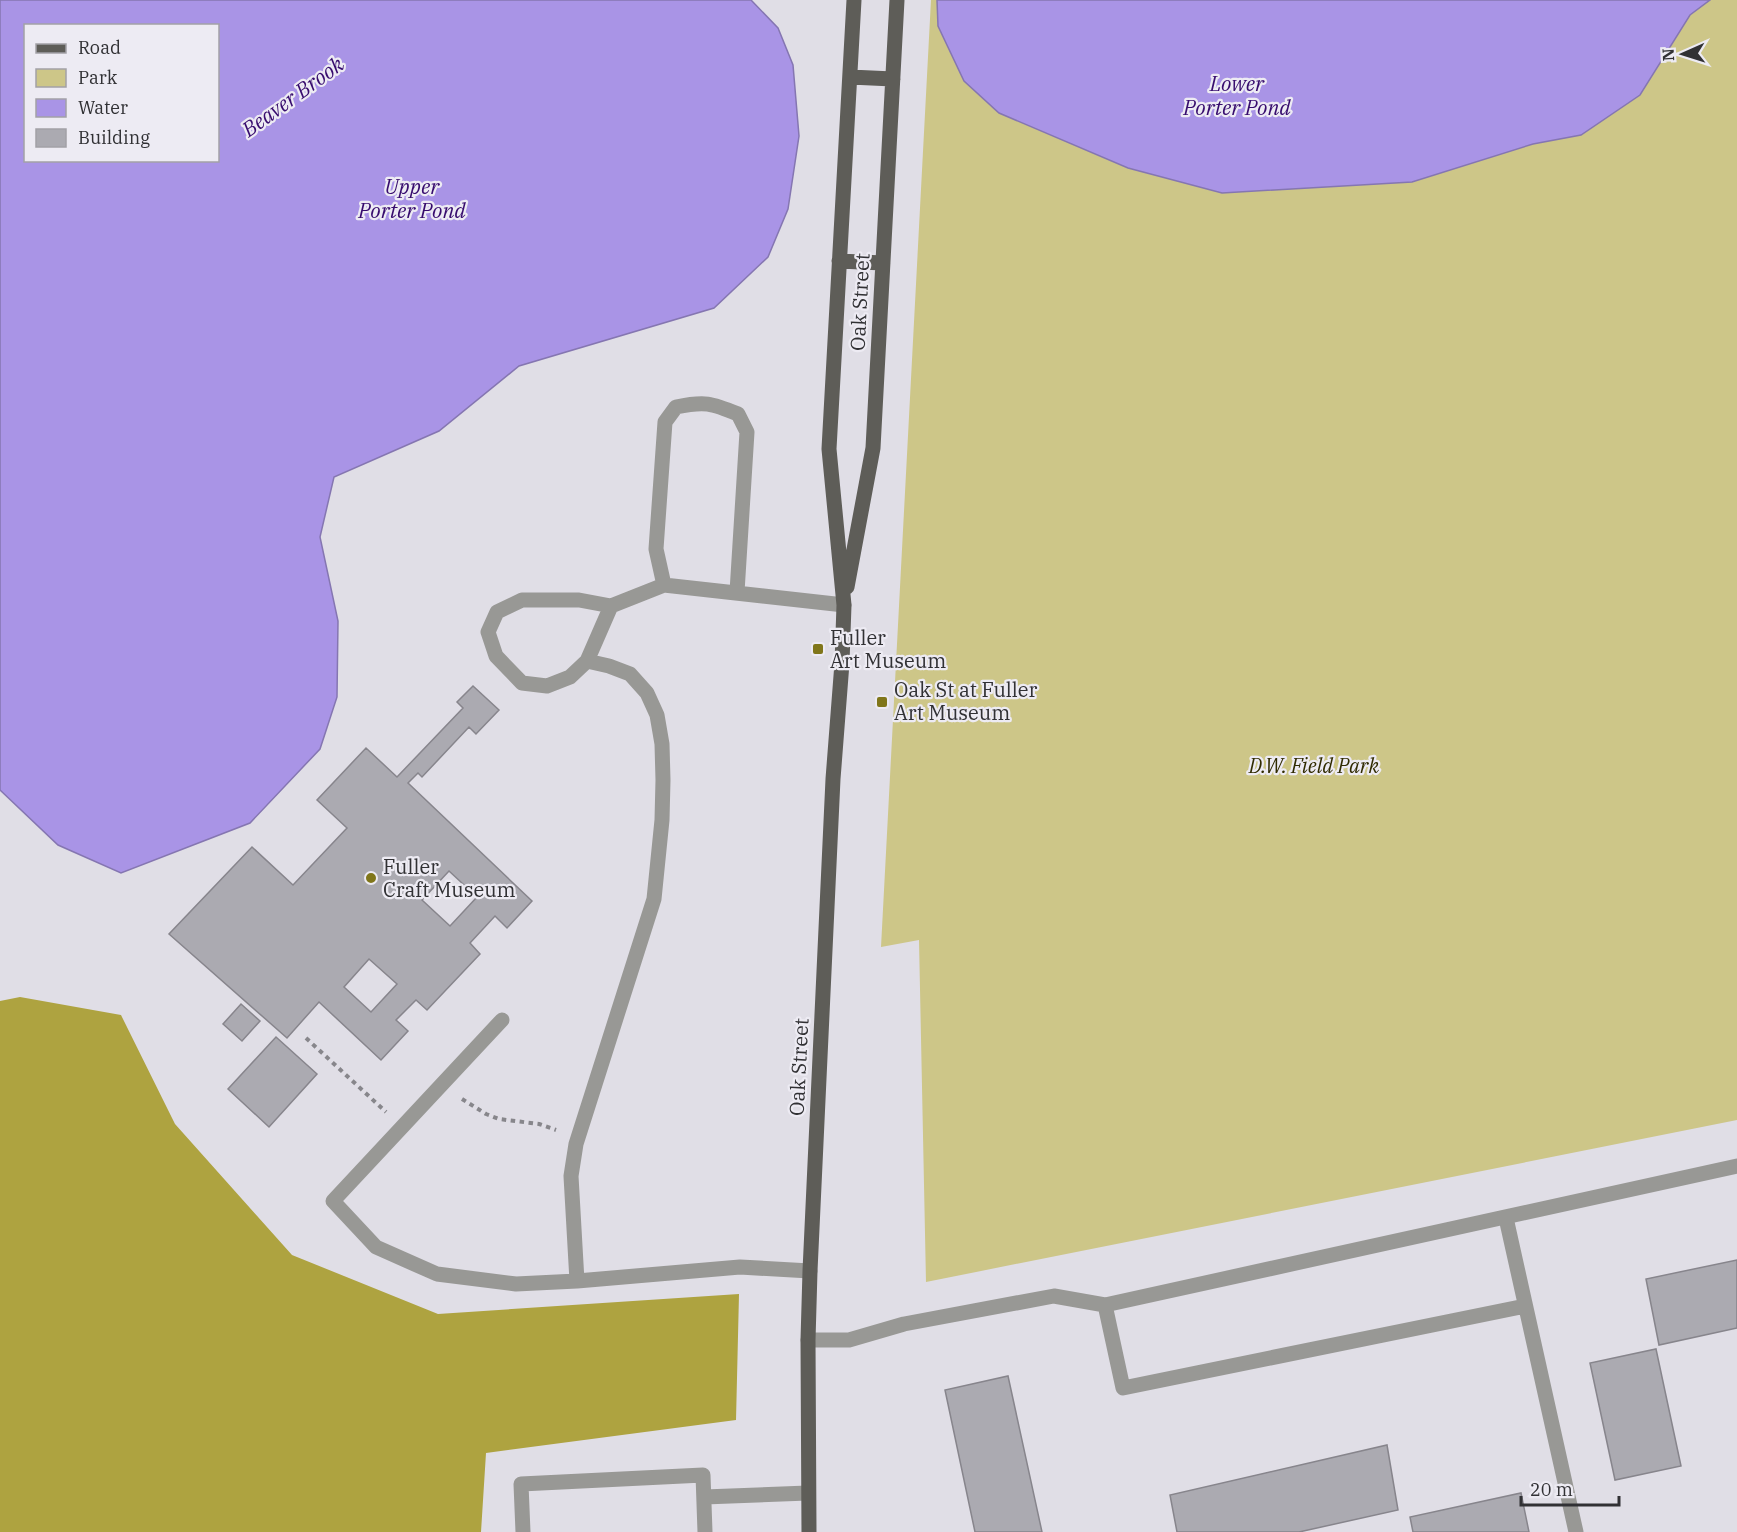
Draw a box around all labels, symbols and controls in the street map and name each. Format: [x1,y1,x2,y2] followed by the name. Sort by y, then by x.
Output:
[24,24,219,162] legend
[1653,24,1713,84] north arrow
[78,36,121,59] text: Road
[1658,48,1678,62] text: N
[235,49,350,143] water label: Beaver Brook
[78,66,118,89] text: Park
[1182,69,1291,121] water label: Lower Porter Pond
[78,96,128,119] text: Water
[78,126,150,149] text: Building
[357,172,466,224] water label: Upper Porter Pond
[843,252,876,351] street label: Oak Street
[830,624,946,674] place label: Fuller Art Museum
[811,642,825,656] marker: Fuller Art Museum
[894,676,1038,726] place label: Oak St at Fuller Art Museum
[875,695,889,709] marker: Oak St at Fuller Art Museum
[1248,752,1380,779] park label: D.W. Field Park
[383,853,516,903] place label: Fuller Craft Museum
[364,871,378,885] marker: Fuller Craft Museum
[782,1017,815,1116] street label: Oak Street
[1521,1469,1618,1507] scale bar
[1530,1478,1573,1501] text: 20 m

